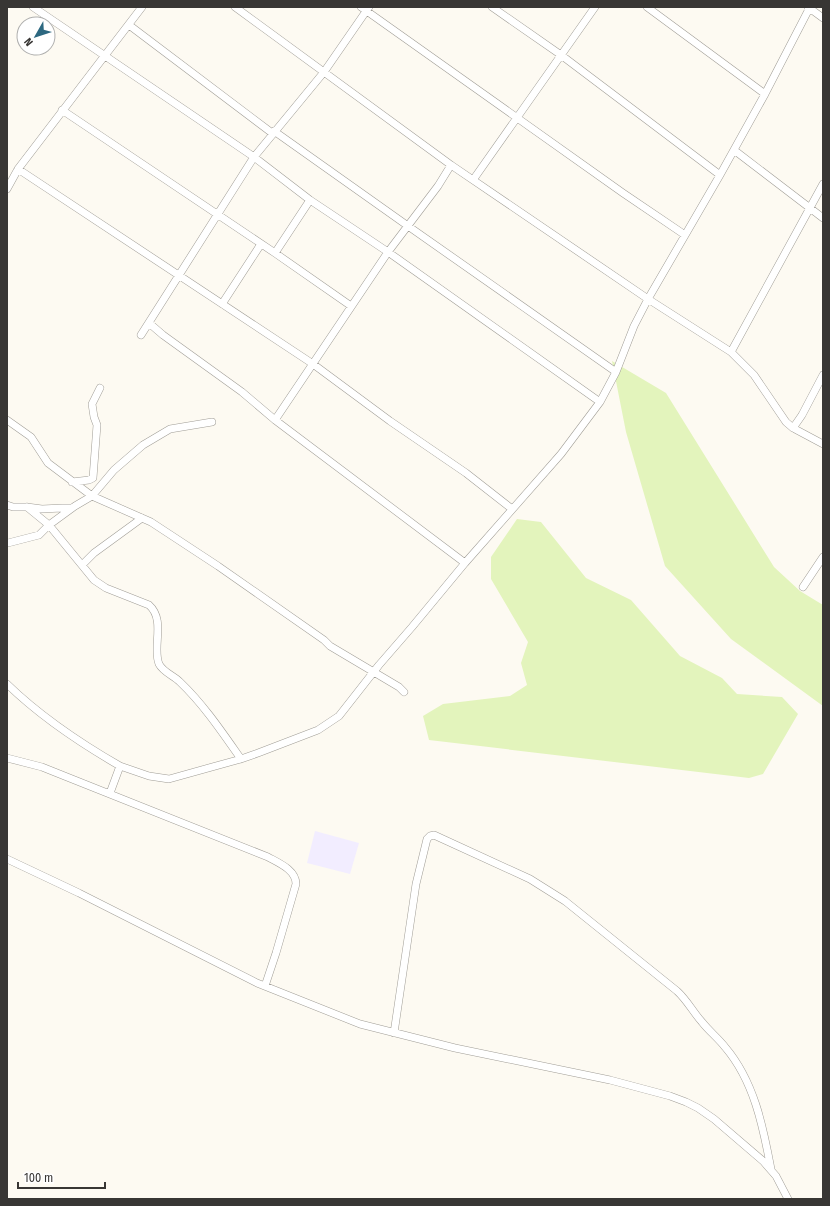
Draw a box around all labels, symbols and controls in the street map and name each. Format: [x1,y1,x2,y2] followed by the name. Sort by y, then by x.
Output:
[16,16,56,56] north arrow
[21,35,36,49] text: N
[18,1164,105,1190] scale bar
[24,1171,53,1185] text: 100 m

